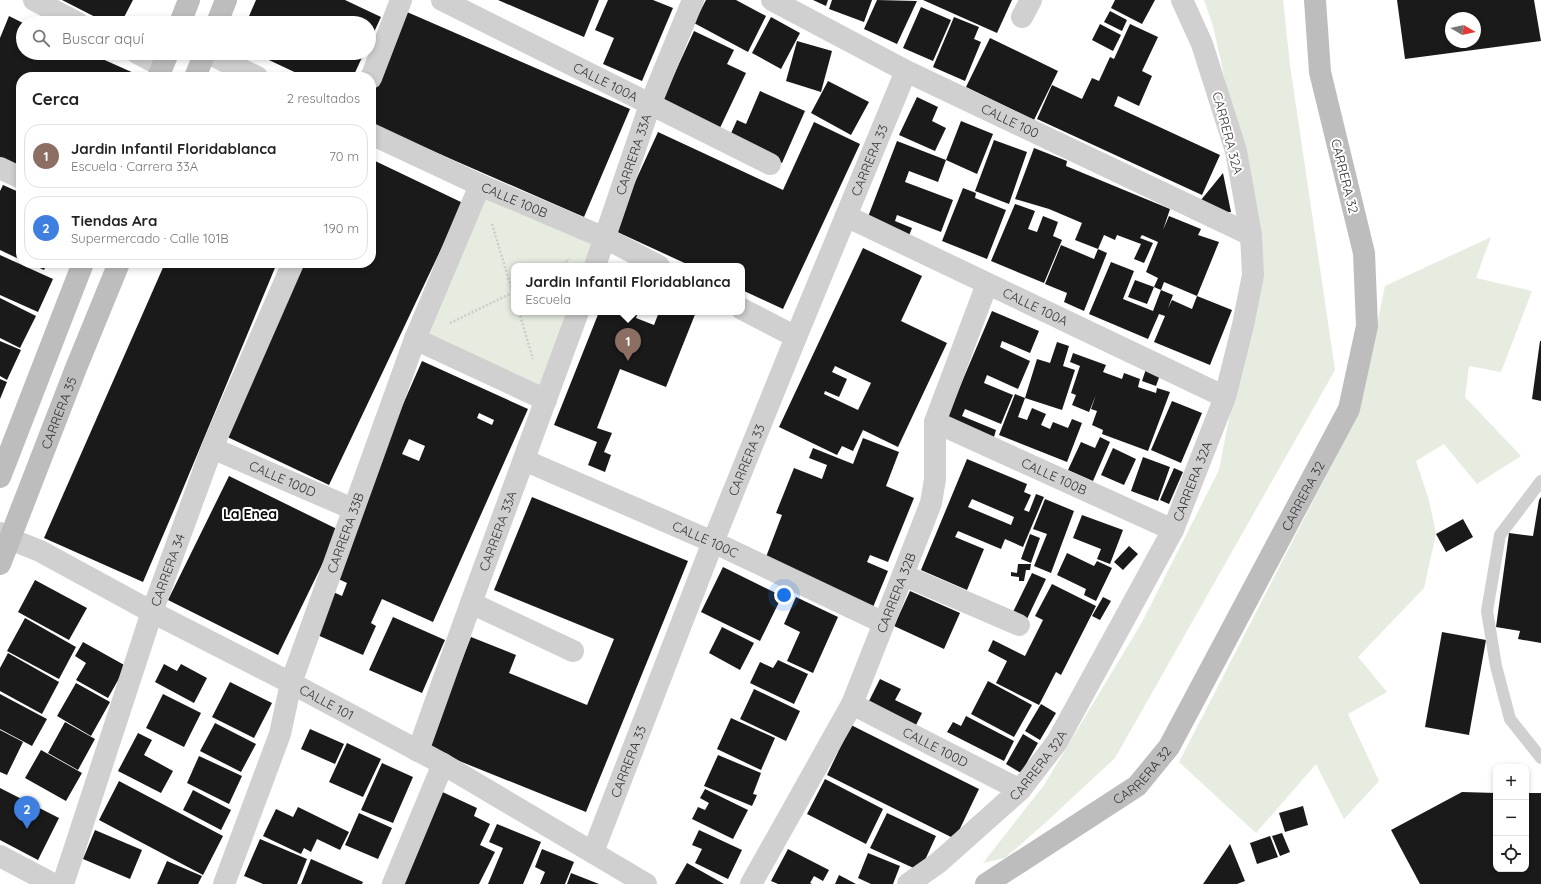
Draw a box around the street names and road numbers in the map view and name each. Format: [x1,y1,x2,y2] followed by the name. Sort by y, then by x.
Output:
[571,59,641,105] street label: CALLE 100A
[1209,90,1247,177] street label: CARRERA 32A
[979,100,1042,141] street label: CALLE 100
[612,111,655,197] street label: CARRERA 33A
[847,122,891,198] street label: CARRERA 33
[1328,137,1362,215] street label: CARRERA 32
[479,179,550,221] street label: CALLE 100B
[1000,284,1071,329] street label: CALLE 100A
[37,374,80,451] street label: CARRERA 35
[725,421,768,498] street label: CARRERA 33
[1169,438,1215,524] street label: CARRERA 32A
[1019,454,1090,498] street label: CALLE 100B
[247,457,319,500] street label: CALLE 100D
[1278,458,1328,533] street label: CARRERA 32
[475,488,520,573] street label: CARRERA 33A
[323,490,367,575] street label: CARRERA 33B
[670,517,741,561] street label: CALLE 100C
[147,531,188,608] street label: CARRERA 34
[873,550,919,635] street label: CARRERA 32B
[297,681,356,723] street label: CALLE 101
[607,723,649,800] street label: CARRERA 33
[900,723,971,770] street label: CALLE 100D
[1006,727,1070,804] street label: CARRERA 32A
[1110,743,1174,808] street label: CARRERA 32

